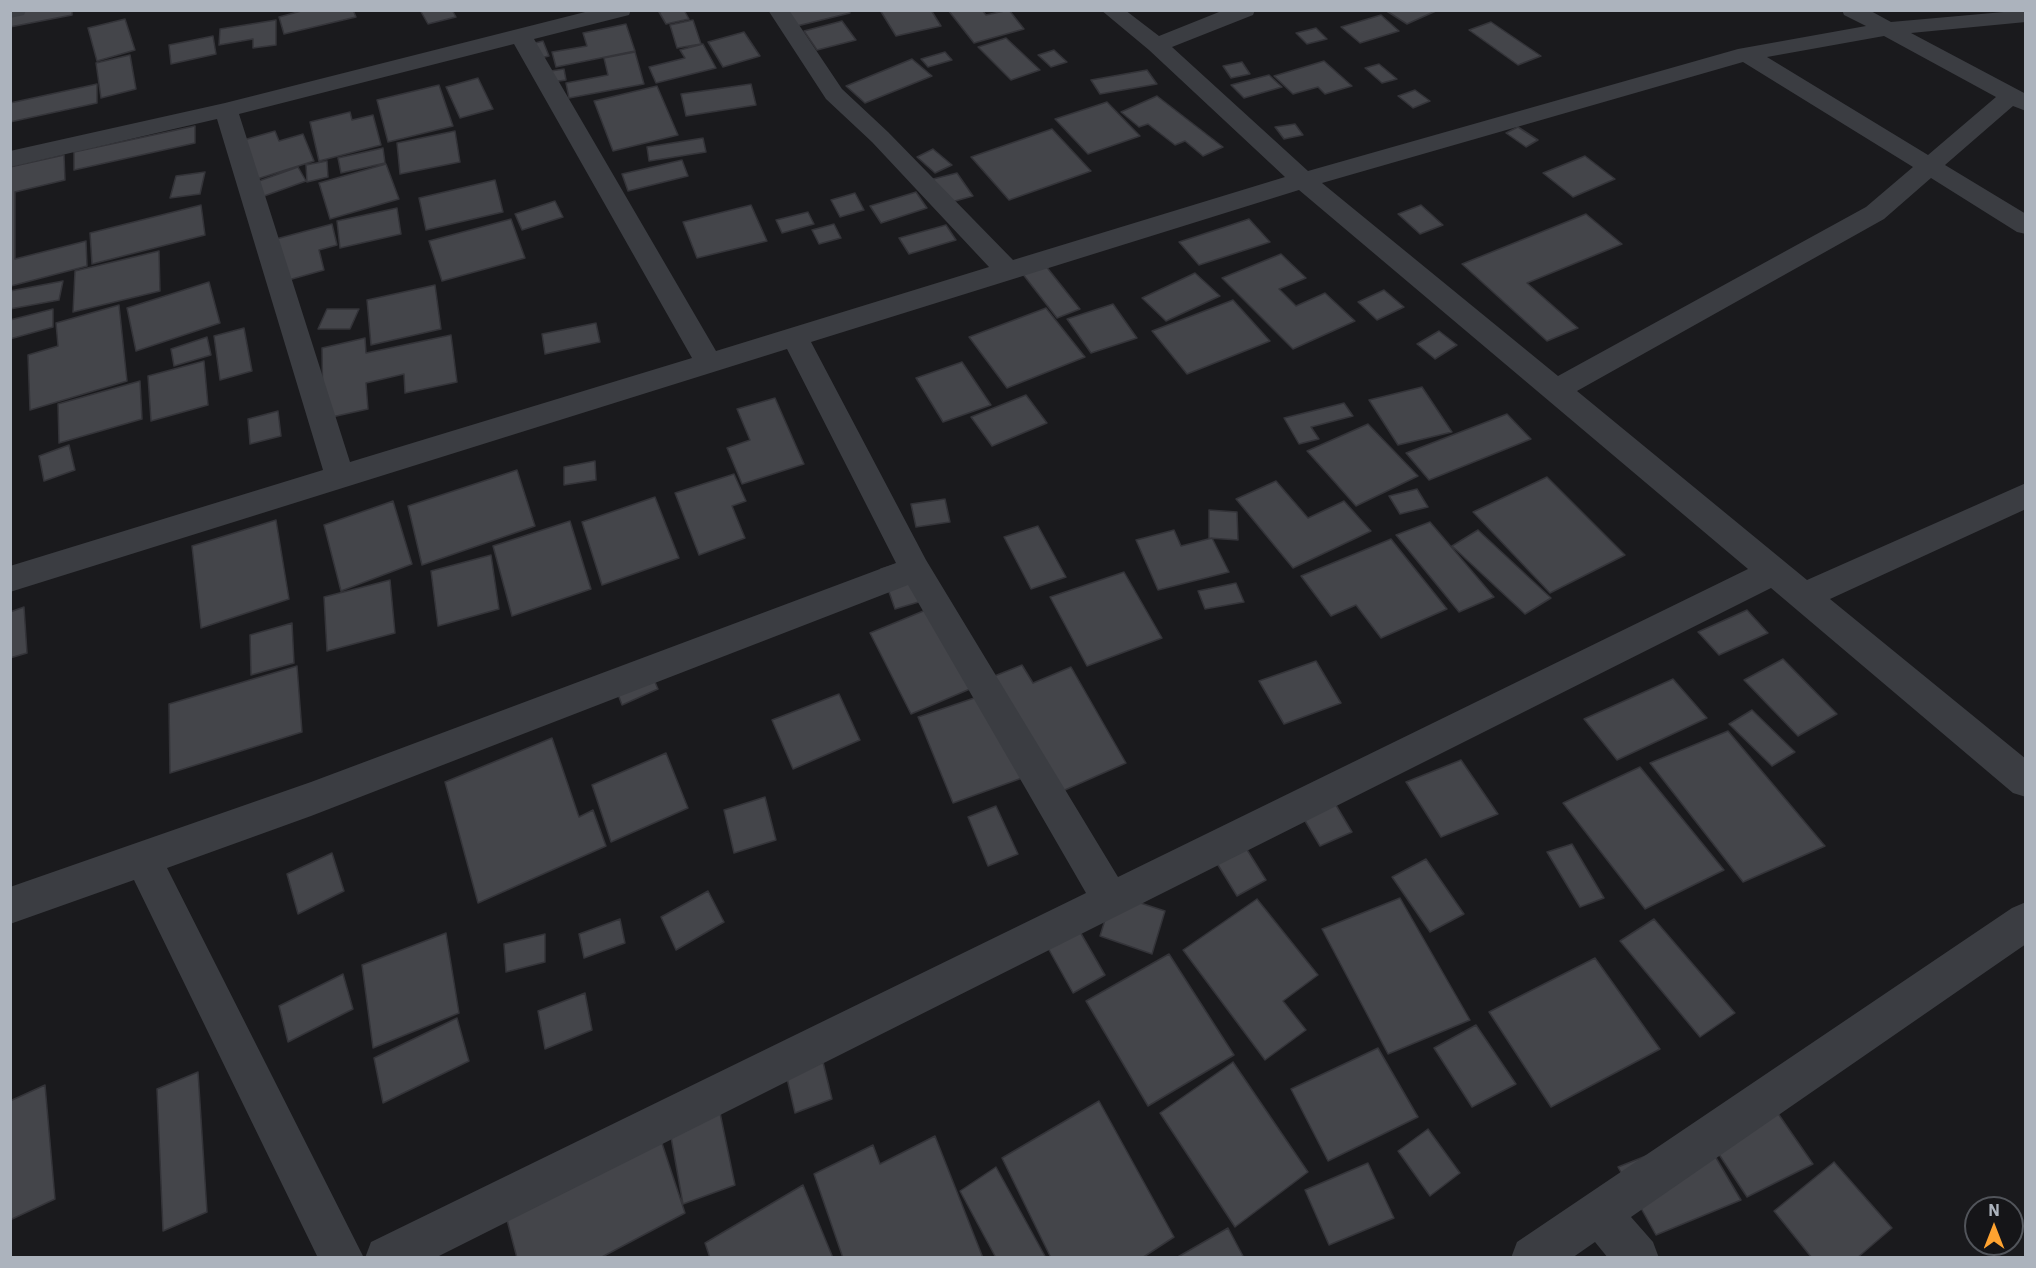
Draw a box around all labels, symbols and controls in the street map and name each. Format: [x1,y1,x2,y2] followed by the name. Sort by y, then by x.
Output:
[1964,1196,2024,1256] north arrow
[1988,1200,2000,1220] text: N

